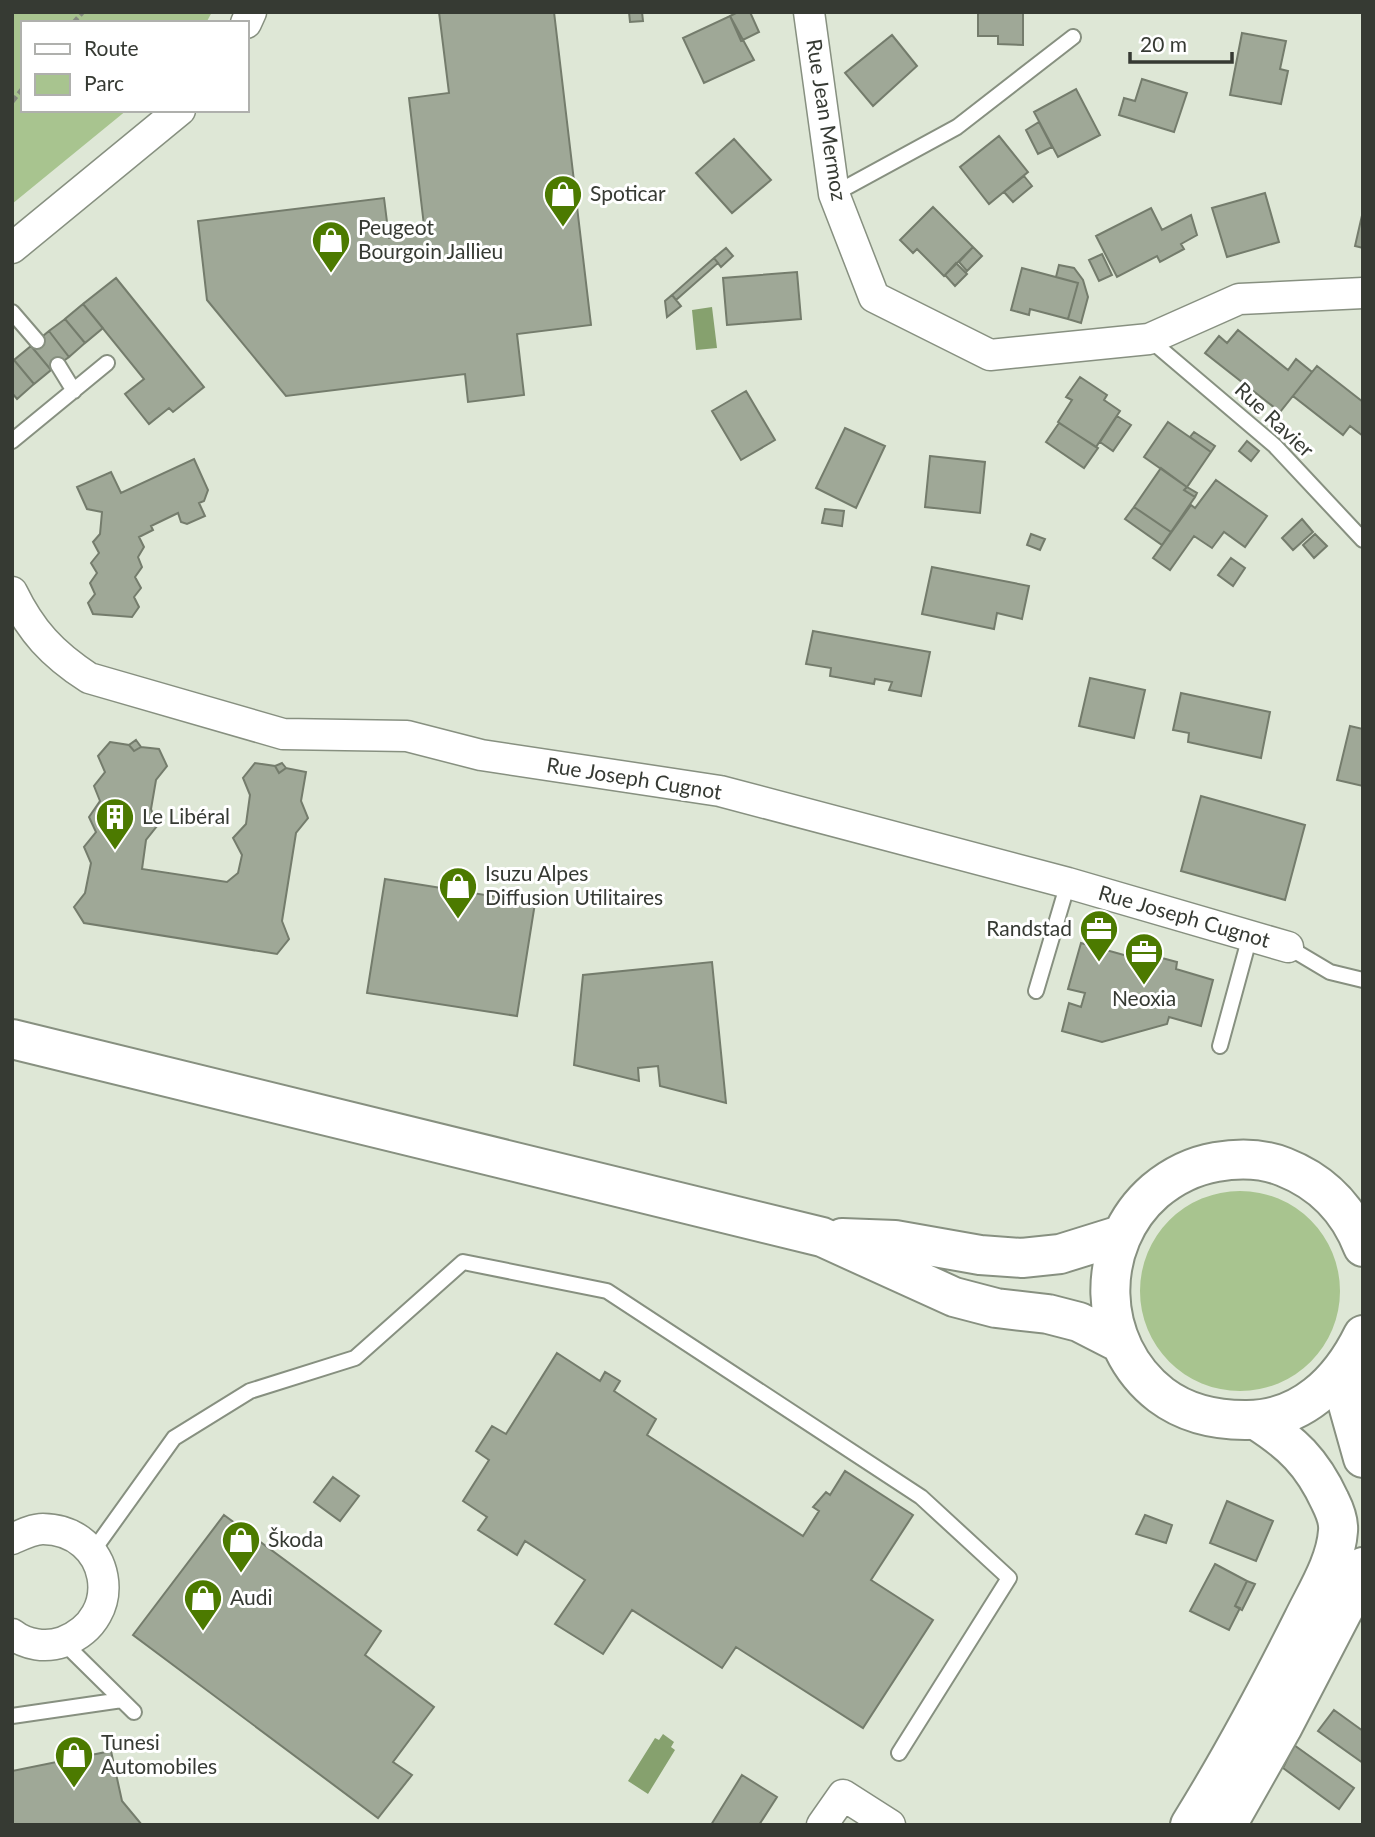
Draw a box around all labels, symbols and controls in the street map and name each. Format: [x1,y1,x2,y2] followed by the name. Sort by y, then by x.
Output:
[21,21,248,112] legend
[1130,21,1232,65] scale bar
[1140,31,1187,56] text: 20 m
[84,35,139,60] text: Route
[802,37,853,203] street label: Rue Jean Mermoz
[84,70,124,95] text: Parc
[542,173,584,228] shop icon: Spoticar
[590,180,666,205] place label: Spoticar
[358,214,503,263] place label: Peugeot Bourgoin Jallieu
[310,219,352,274] shop icon: Peugeot Bourgoin Jallieu
[1230,376,1320,462] street label: Rue Ravier
[545,751,724,804] street label: Rue Joseph Cugnot
[94,796,136,851] building icon: Le Libéral
[142,803,230,828] place label: Le Libéral
[485,860,663,909] place label: Isuzu Alpes Diffusion Utilitaires
[437,865,479,920] shop icon: Isuzu Alpes Diffusion Utilitaires
[1096,879,1273,952] street label: Rue Joseph Cugnot
[1078,908,1120,963] office icon: Randstad
[986,915,1072,940] place label: Randstad
[1123,931,1165,986] office icon: Neoxia
[1112,985,1176,1010] place label: Neoxia
[220,1519,262,1574] shop icon: Škoda
[268,1526,323,1551] place label: Škoda
[182,1577,224,1632] shop icon: Audi
[230,1584,272,1609] place label: Audi
[101,1729,217,1778] place label: Tunesi Automobiles
[53,1734,95,1789] shop icon: Tunesi Automobiles

